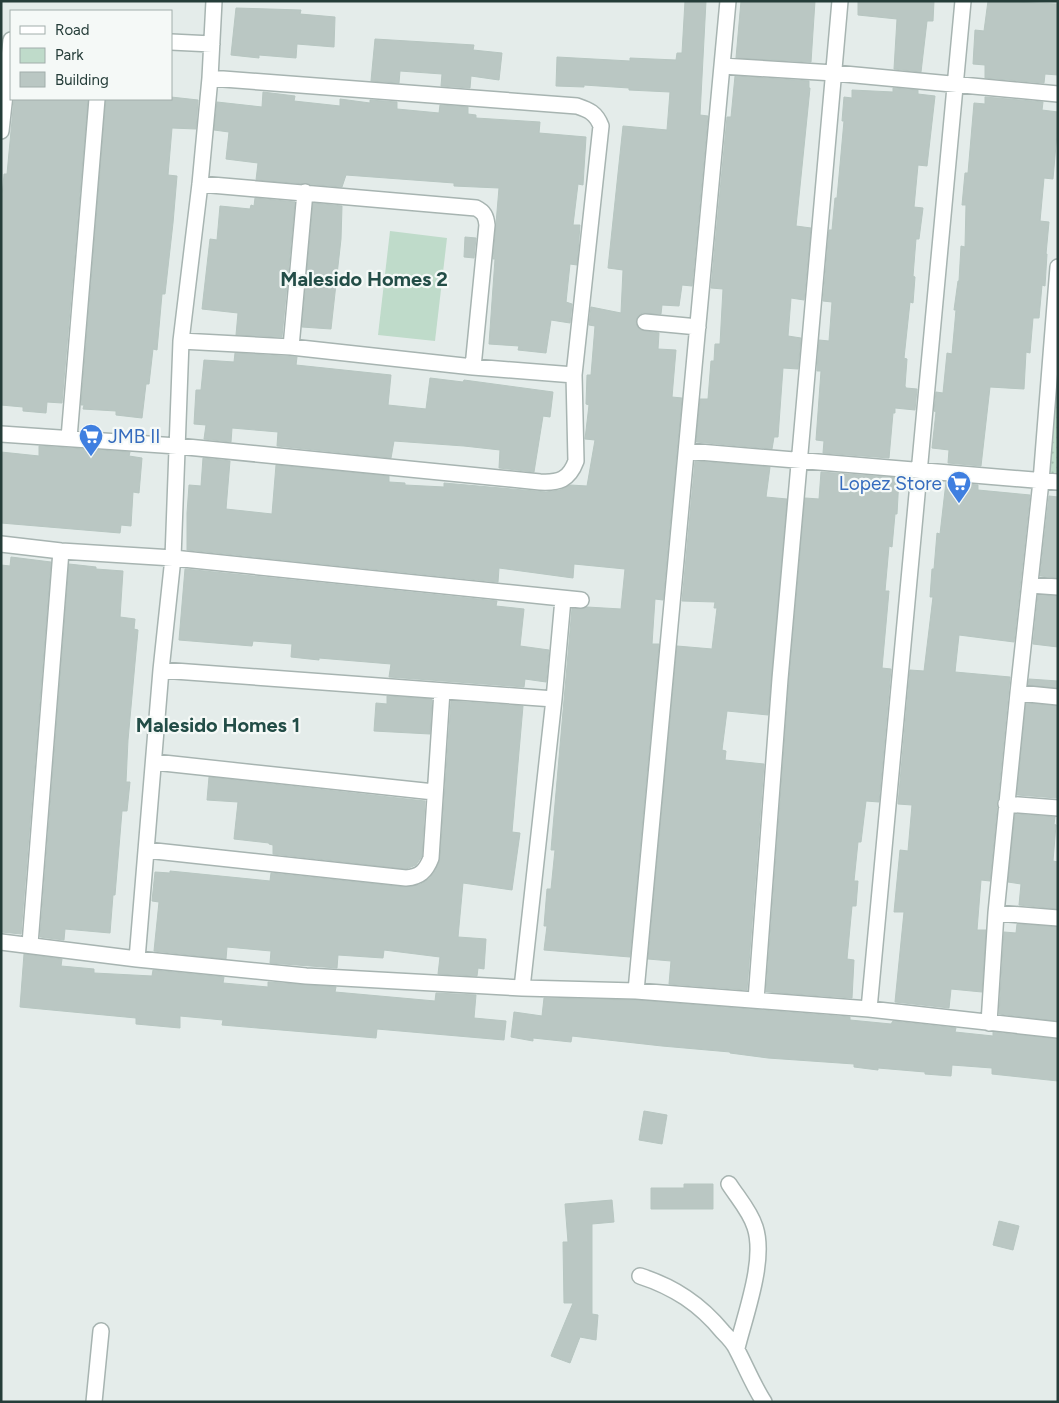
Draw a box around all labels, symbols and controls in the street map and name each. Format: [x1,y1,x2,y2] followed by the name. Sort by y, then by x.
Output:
[10,10,172,100] legend
[55,21,90,39] text: Road
[55,46,84,64] text: Park
[55,71,109,89] text: Building
[280,267,448,291] district label: Malesido Homes 2
[78,423,104,457] supermarket icon: JMB II
[108,425,160,448] place label: JMB II
[946,470,972,504] supermarket icon: Lopez Store
[839,472,942,495] place label: Lopez Store
[136,713,300,737] district label: Malesido Homes 1

